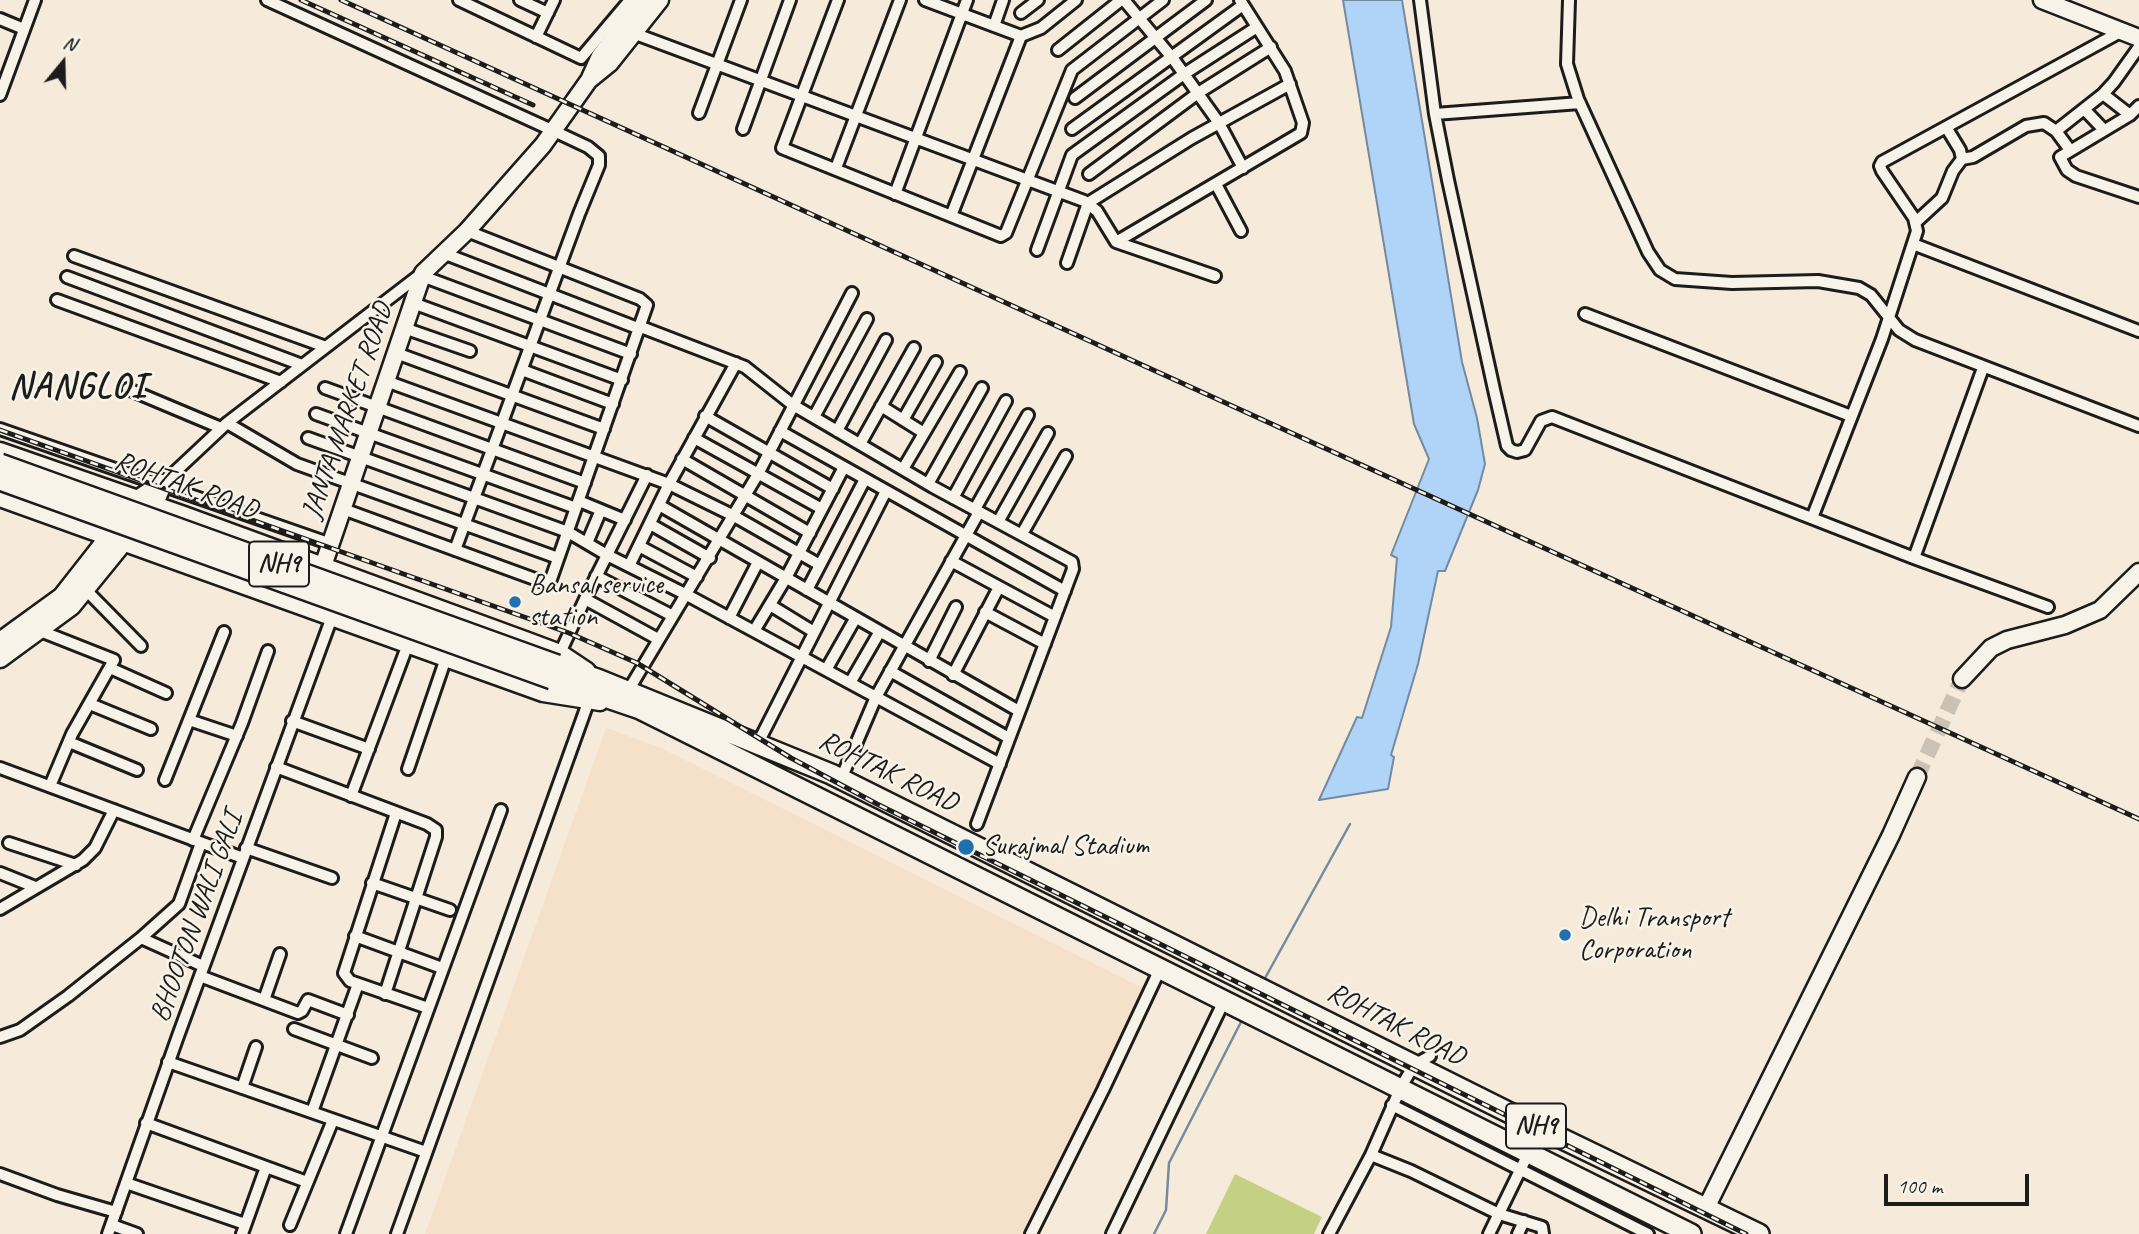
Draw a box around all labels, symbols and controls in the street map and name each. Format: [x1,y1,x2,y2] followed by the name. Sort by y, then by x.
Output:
[28,28,98,98] north arrow
[60,30,79,56] text: N
[295,299,401,523] street label: JANTA MARKET ROAD
[11,367,145,409] district label: NANGLOI
[110,445,262,527] street label: ROHTAK ROAD
[249,542,309,586] road number: NH9
[529,569,663,635] place label: Bansal service station
[507,594,523,610] marker: Bansal service station
[813,724,963,820] street label: ROHTAK ROAD
[143,808,251,1026] street label: BHOOTON WALI GALI
[982,830,1149,864] place label: Surajmal Stadium
[956,837,976,857] marker: Surajmal Stadium
[1579,902,1729,968] place label: Delhi Transport Corporation
[1557,927,1573,943] marker: Delhi Transport Corporation
[1322,976,1470,1074] street label: ROHTAK ROAD
[1506,1104,1566,1148] road number: NH9
[1887,1160,2032,1204] scale bar
[1897,1173,1942,1199] text: 100 m

